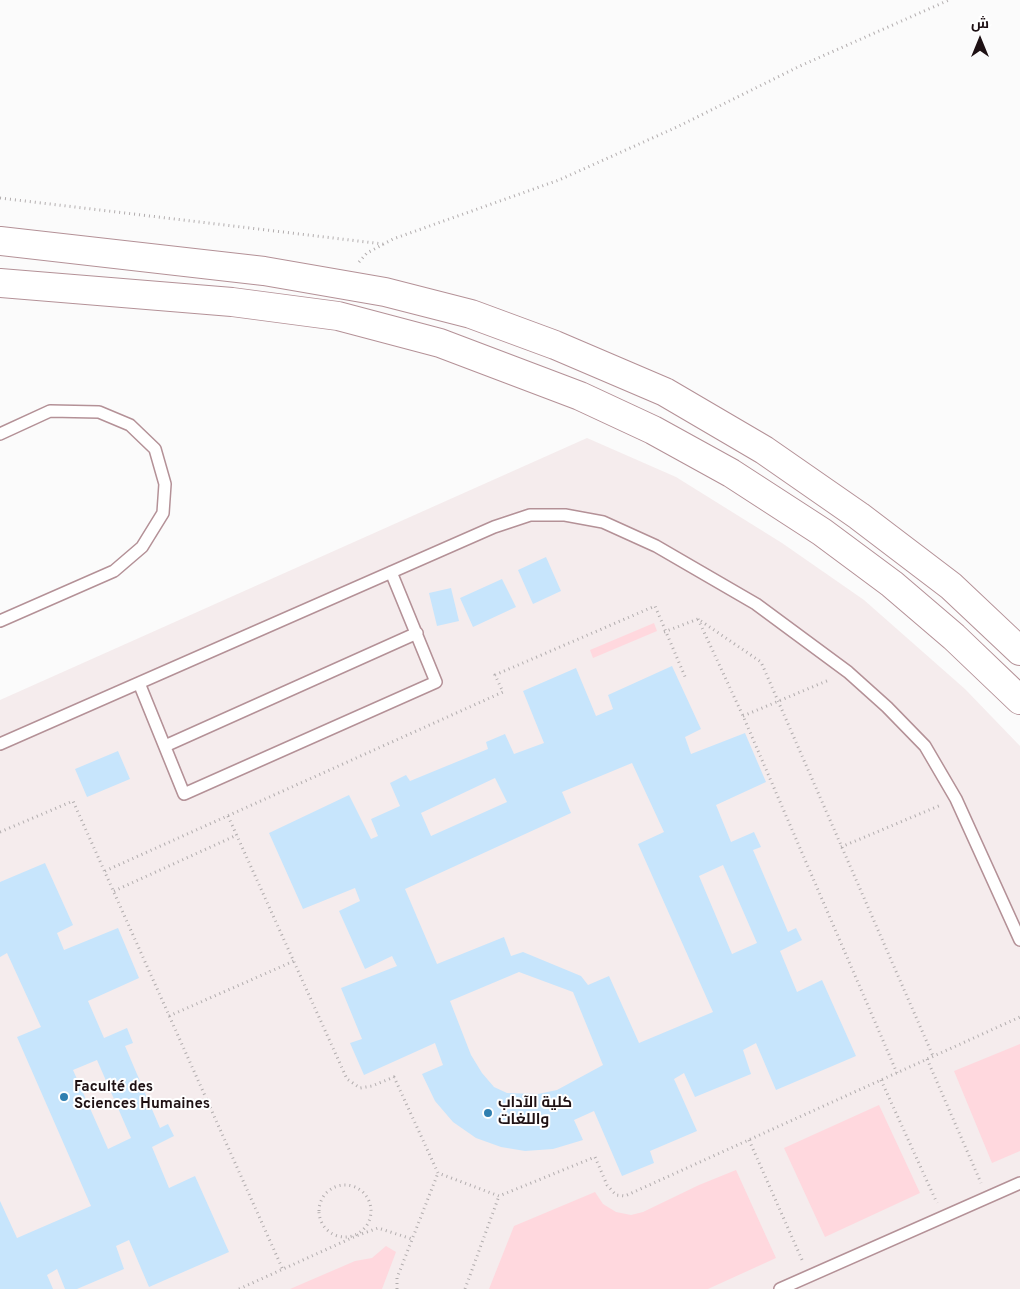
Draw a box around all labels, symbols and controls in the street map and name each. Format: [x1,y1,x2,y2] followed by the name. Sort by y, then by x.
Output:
[955,15,1005,65] north arrow
[971,16,989,33] text: ش
[74,1079,210,1114] place label: Faculté des Sciences Humaines
[58,1091,70,1103] marker: Faculté des Sciences Humaines
[498,1095,572,1130] place label: كلية الآداب واللغات
[482,1107,494,1119] marker: كلية الآداب واللغات

